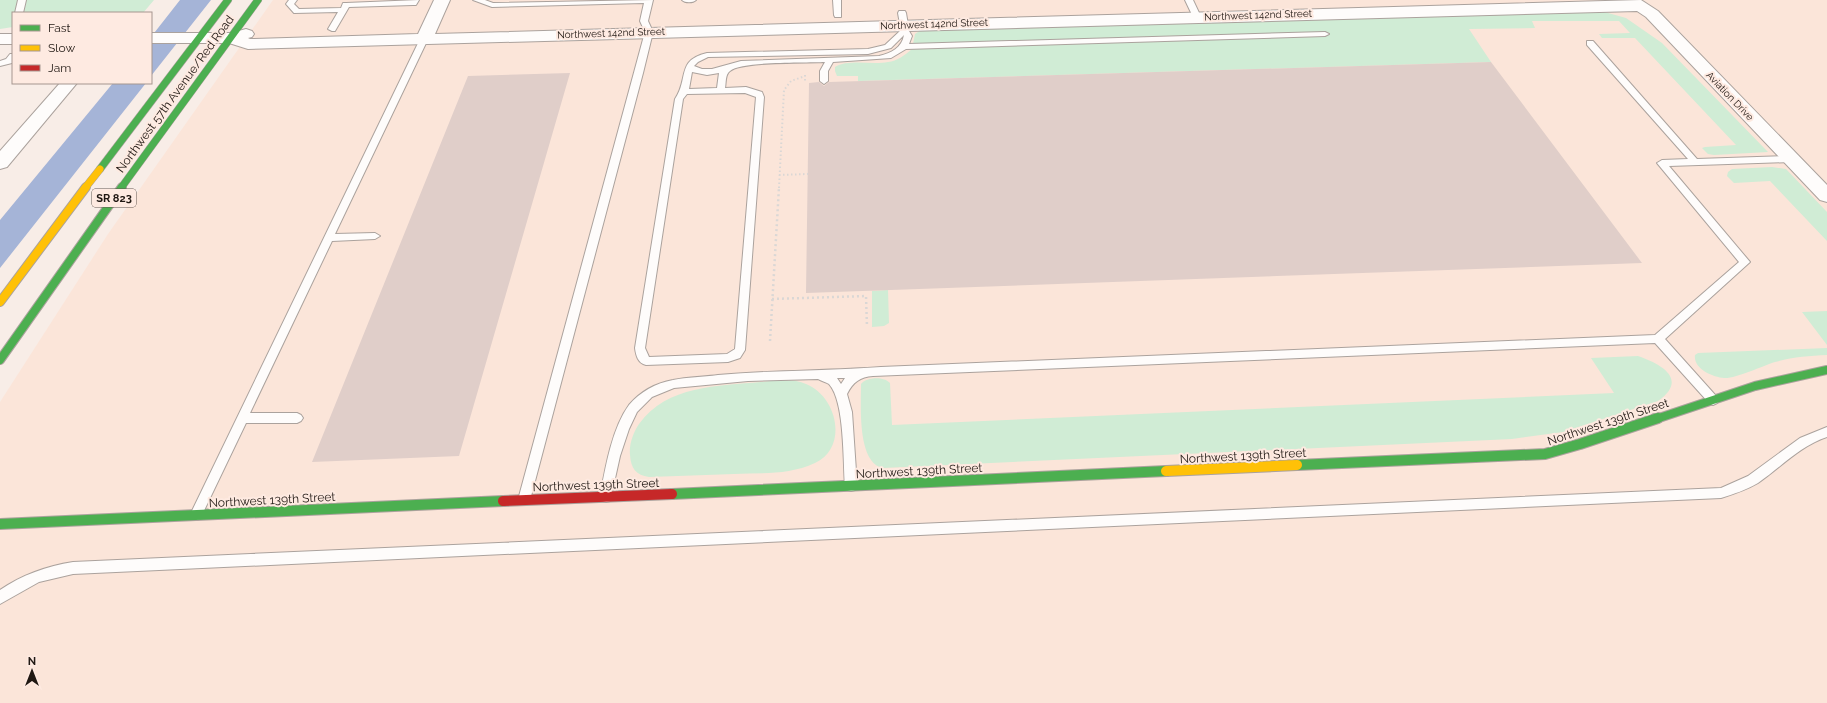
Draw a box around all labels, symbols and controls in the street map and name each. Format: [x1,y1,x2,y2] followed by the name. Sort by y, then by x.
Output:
[1204,8,1313,22] street label: Northwest 142nd Street
[12,12,152,84] legend
[113,13,237,175] street label: Northwest 57th Avenue/Red Road
[880,17,989,31] street label: Northwest 142nd Street
[48,21,71,35] text: Fast
[557,26,666,40] street label: Northwest 142nd Street
[48,41,75,55] text: Slow
[48,61,71,75] text: Jam
[1704,69,1756,123] street label: Aviation Drive
[92,189,136,207] road number: SR 823
[1546,396,1670,448] street label: Northwest 139th Street
[1179,446,1307,466] street label: Northwest 139th Street
[855,461,983,481] street label: Northwest 139th Street
[532,476,660,494] street label: Northwest 139th Street
[208,490,336,510] street label: Northwest 139th Street
[12,651,52,691] north arrow
[28,655,36,668] text: N

